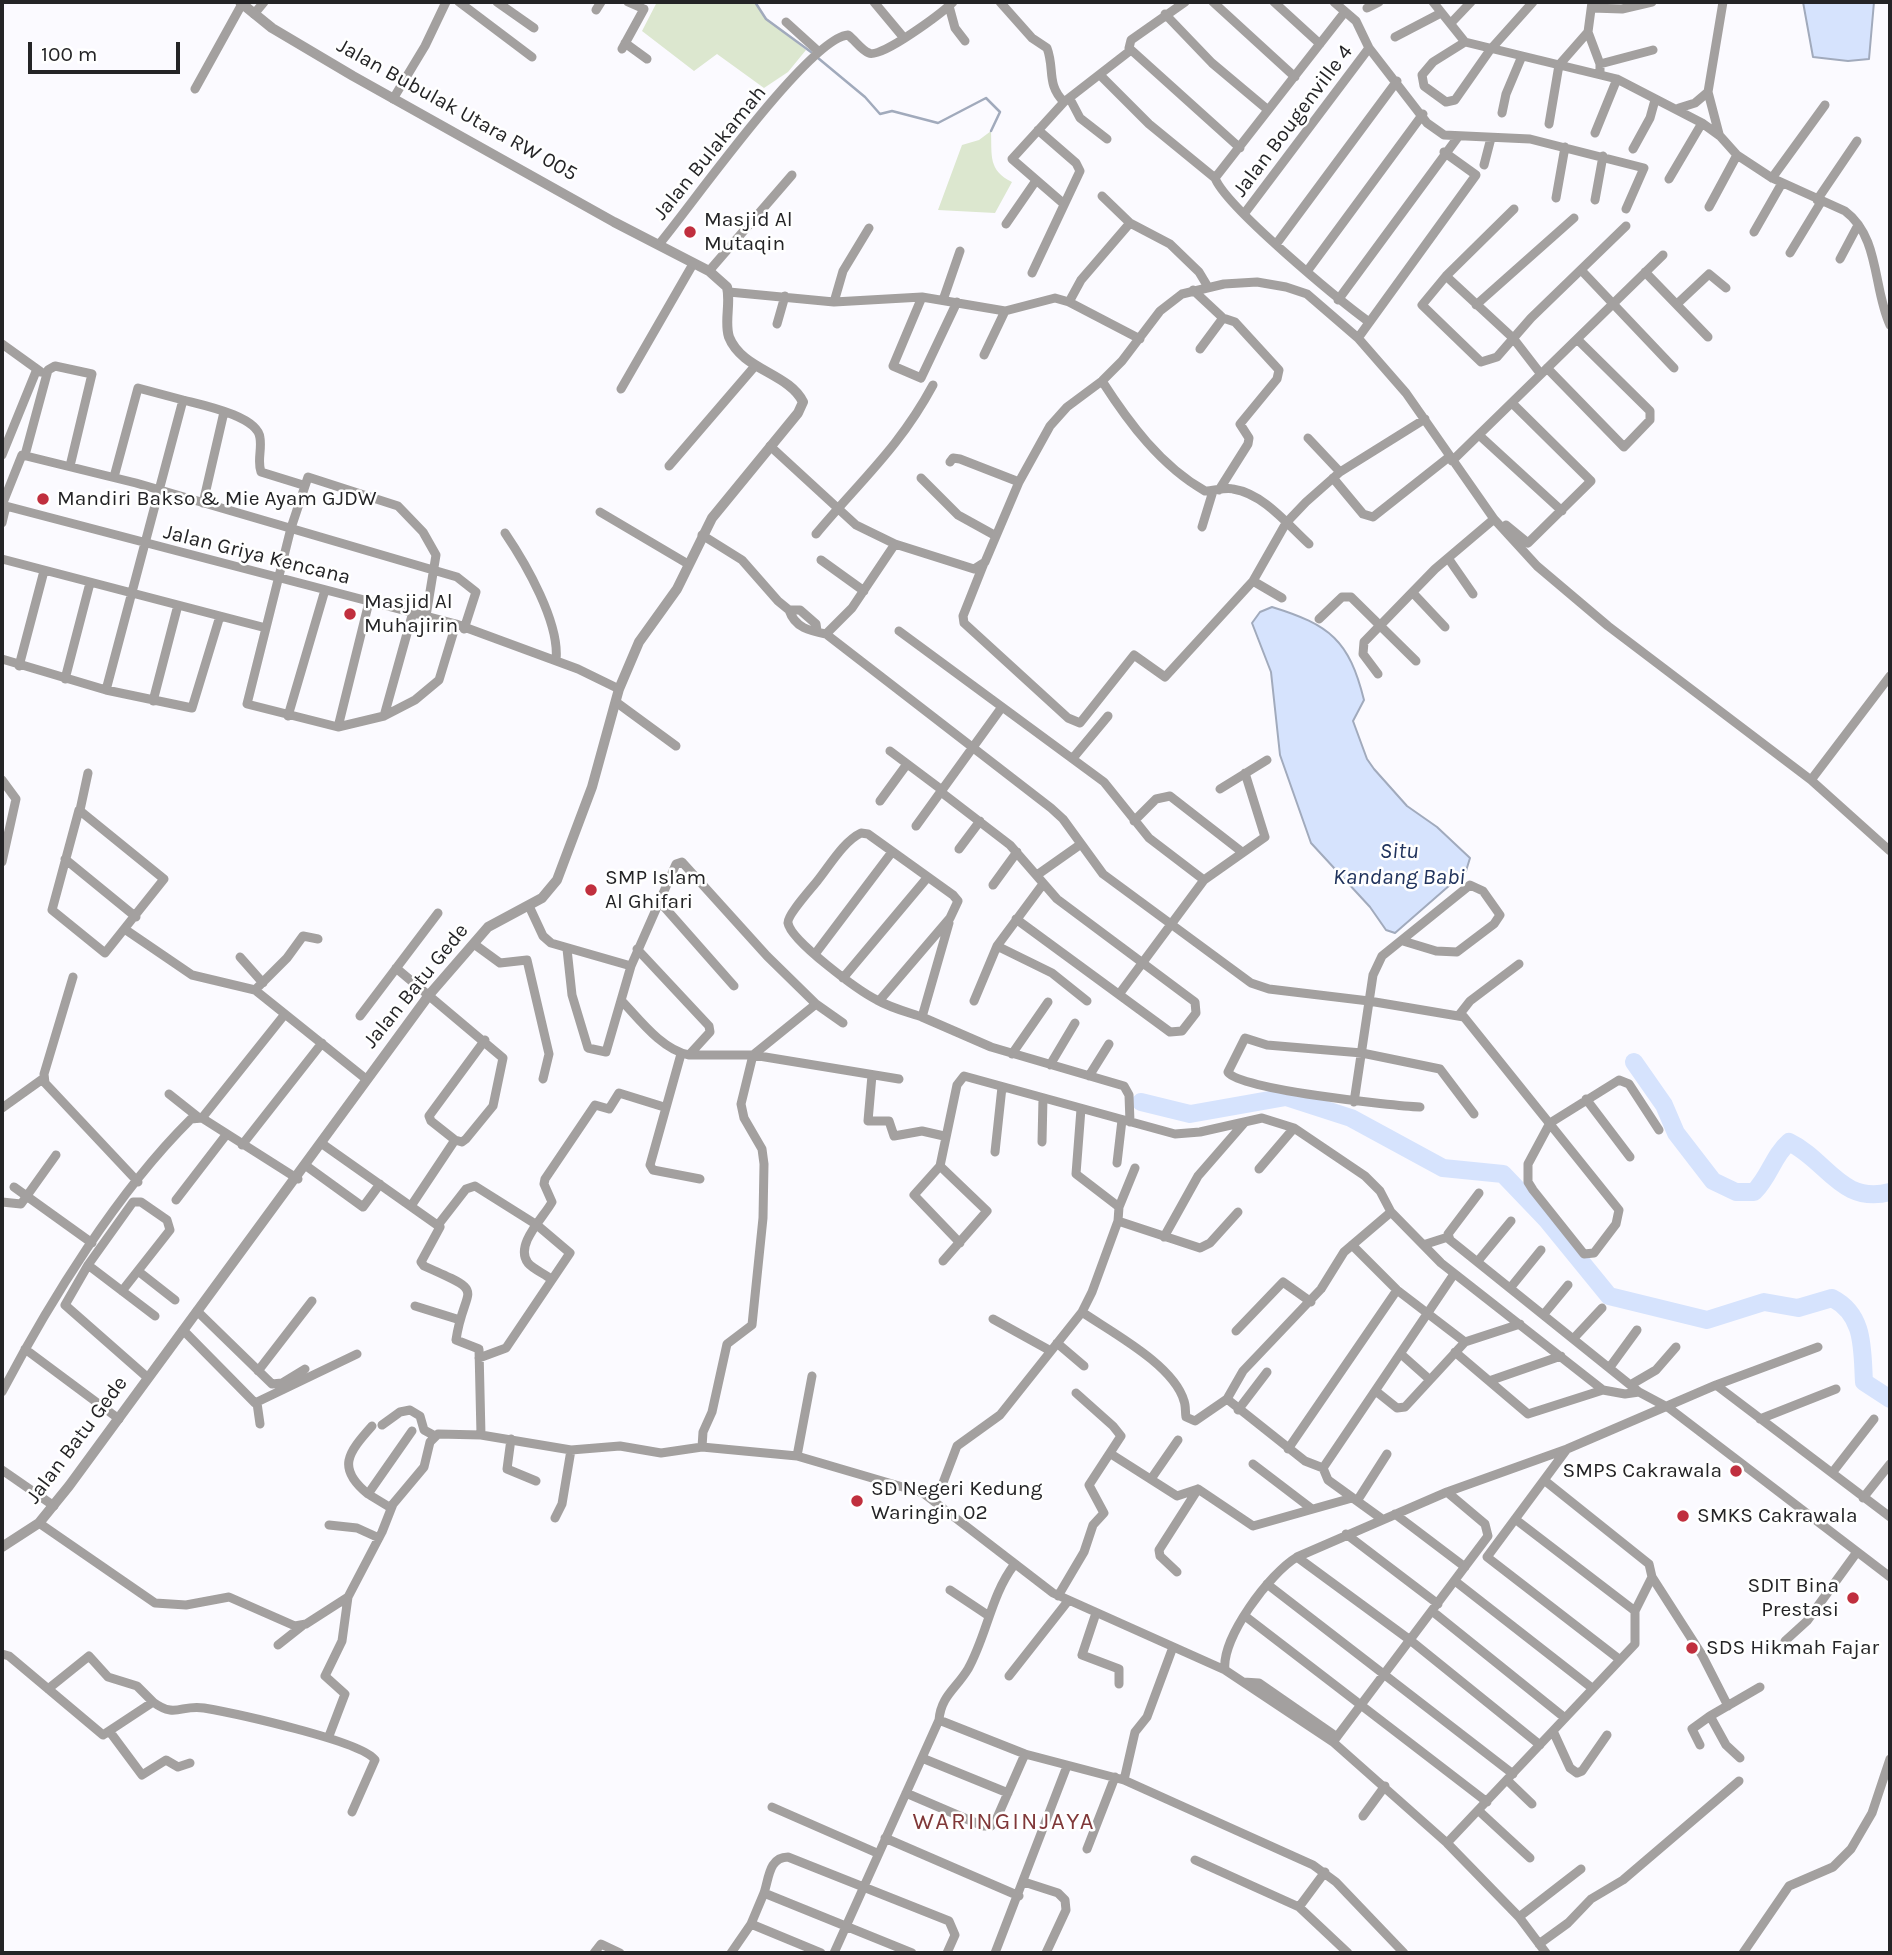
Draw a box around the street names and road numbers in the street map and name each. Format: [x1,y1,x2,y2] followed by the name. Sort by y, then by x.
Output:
[332,33,582,187] street label: Jalan Bubulak Utara RW 005
[1228,40,1358,202] street label: Jalan Bougenville 4
[648,81,772,225] street label: Jalan Bulakamah
[161,520,353,590] street label: Jalan Griya Kencana
[358,919,474,1053] street label: Jalan Batu Gede
[21,1371,133,1509] street label: Jalan Batu Gede

